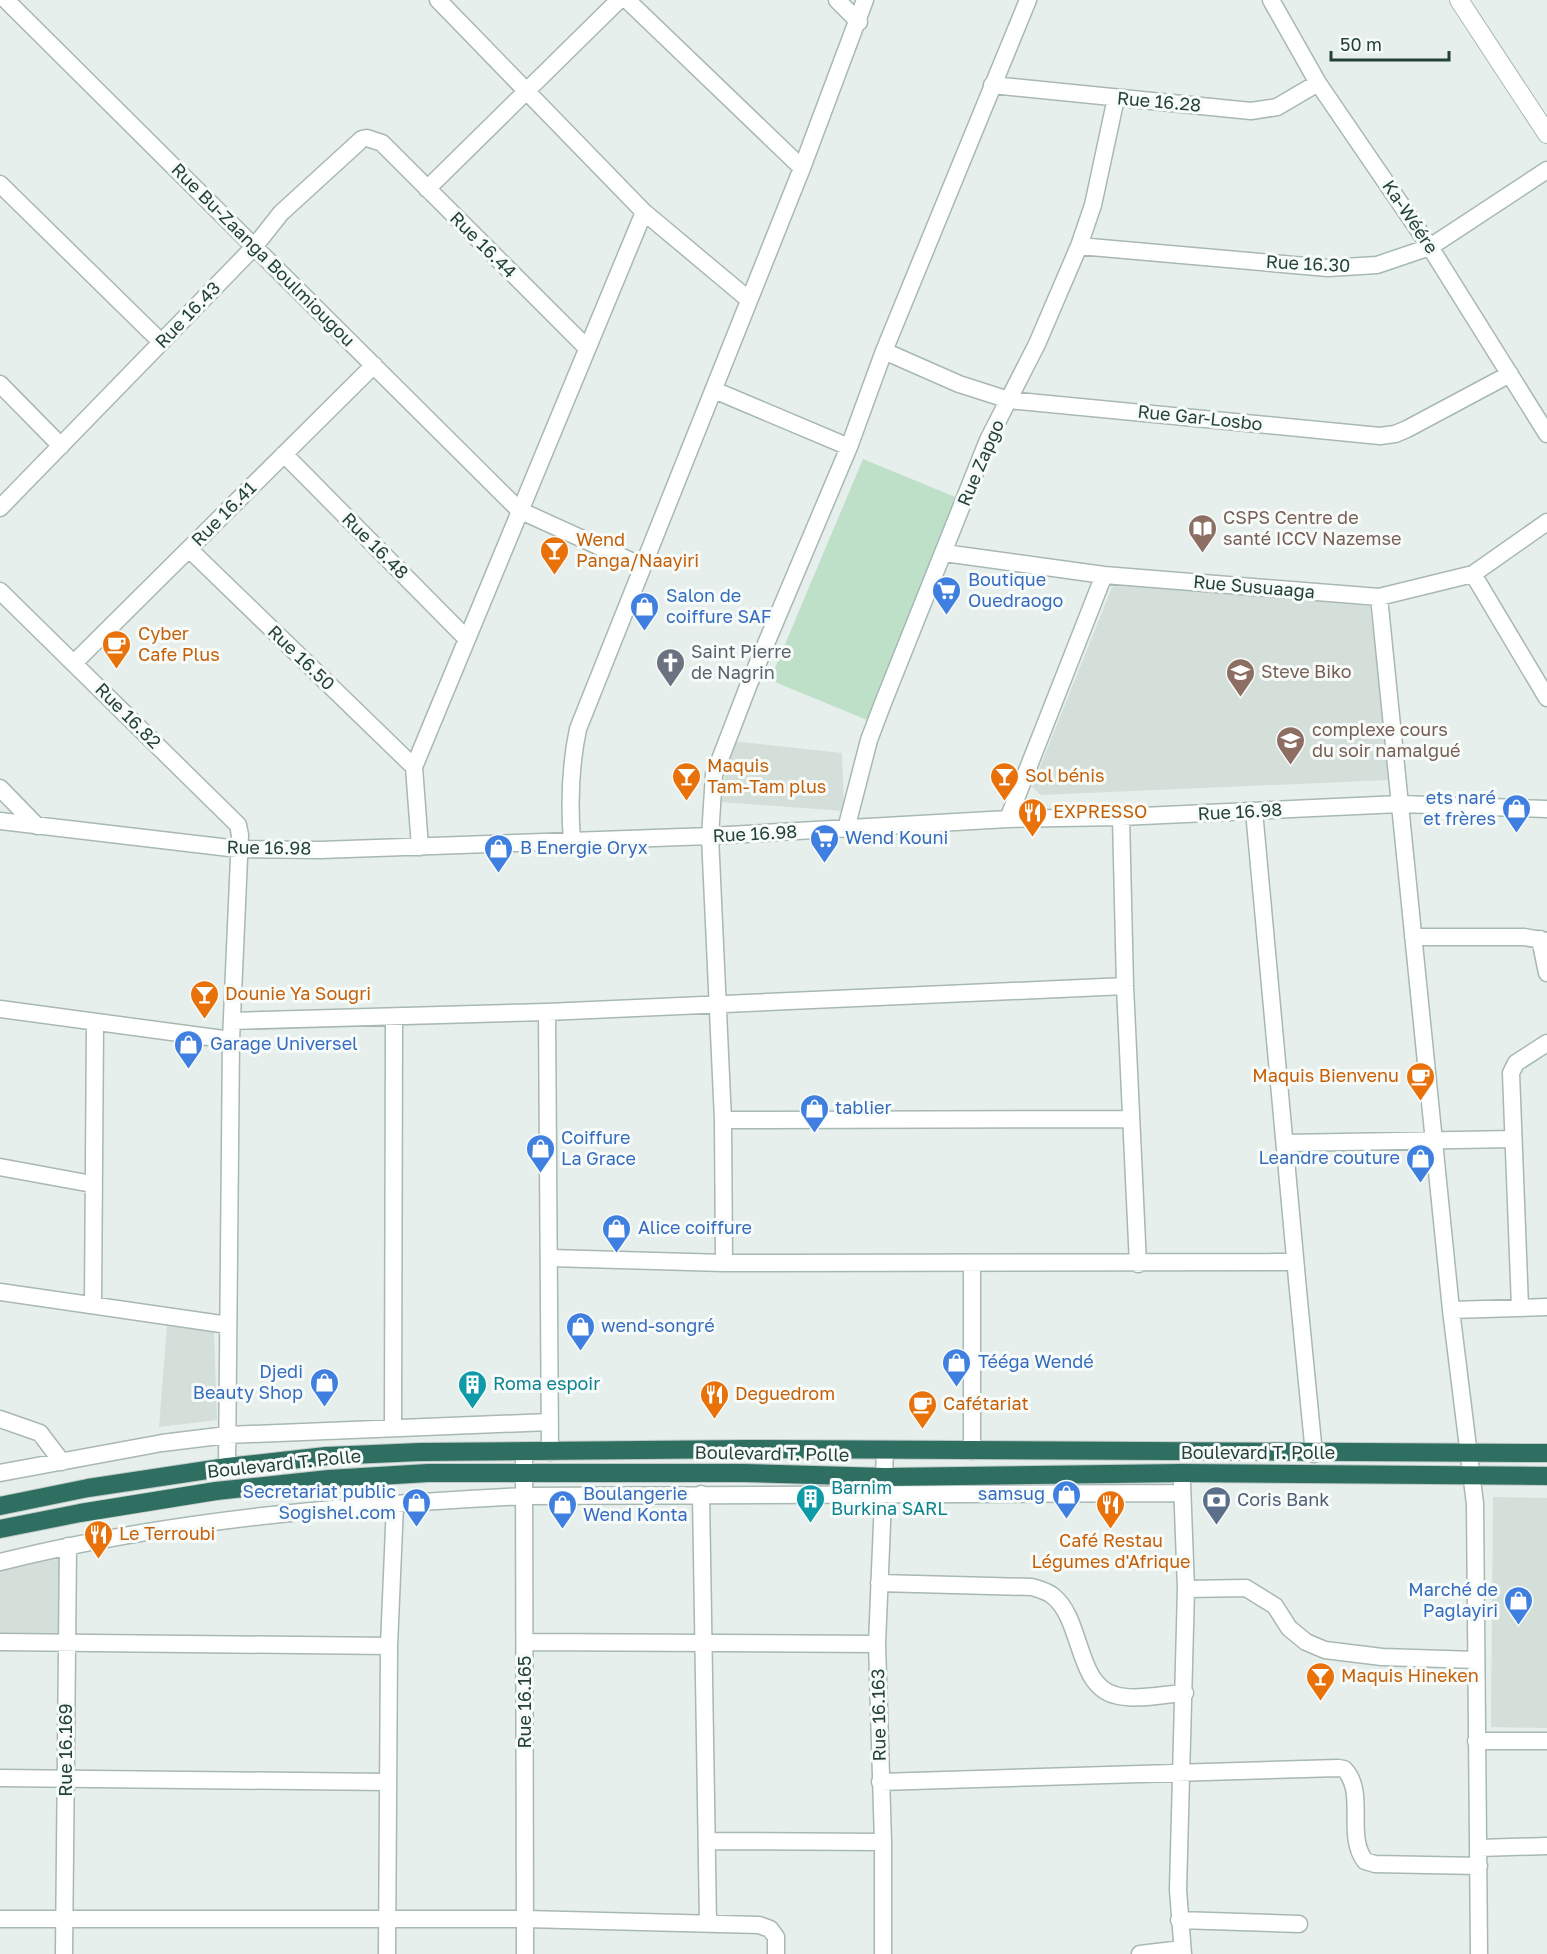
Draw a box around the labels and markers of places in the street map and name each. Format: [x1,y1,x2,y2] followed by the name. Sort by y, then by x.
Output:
[1223,506,1401,549] place label: CSPS Centre de santé ICCV Nazemse
[1186,512,1218,554] library icon: CSPS Centre de santé ICCV Nazemse
[576,528,699,571] place label: Wend Panga/Naayiri
[539,534,571,576] bar icon: Wend Panga/Naayiri
[968,568,1063,611] place label: Boutique Ouedraogo
[931,574,963,616] supermarket icon: Boutique Ouedraogo
[666,584,772,627] place label: Salon de coiffure SAF
[629,590,661,632] shop icon: Salon de coiffure SAF
[138,622,220,665] place label: Cyber Cafe Plus
[101,628,133,670] cafe icon: Cyber Cafe Plus
[691,640,791,683] place label: Saint Pierre de Nagrin
[654,646,686,688] church icon: Saint Pierre de Nagrin
[1224,656,1256,698] school or university icon: Steve Biko
[1261,660,1352,682] place label: Steve Biko
[1312,718,1460,761] place label: complexe cours du soir namalgué
[1275,724,1307,766] school or university icon: complexe cours du soir namalgué
[707,754,826,797] place label: Maquis Tam-Tam plus
[670,760,702,802] bar icon: Maquis Tam-Tam plus
[988,760,1020,802] bar icon: Sol bénis
[1025,764,1105,786] place label: Sol bénis
[1423,786,1496,829] place label: ets naré et frères
[1501,792,1533,834] shop icon: ets naré et frères
[1016,796,1048,838] restaurant icon: EXPRESSO
[1053,800,1147,822] place label: EXPRESSO
[808,822,840,864] supermarket icon: Wend Kouni
[845,826,948,848] place label: Wend Kouni
[483,832,515,874] shop icon: B Energie Oryx
[520,836,648,858] place label: B Energie Oryx
[188,978,220,1020] bar icon: Dounie Ya Sougri
[225,982,371,1004] place label: Dounie Ya Sougri
[173,1028,205,1070] shop icon: Garage Universel
[210,1032,358,1054] place label: Garage Universel
[1404,1060,1436,1102] cafe icon: Maquis Bienvenu
[1252,1064,1399,1086] place label: Maquis Bienvenu
[798,1092,830,1134] shop icon: tablier
[835,1096,891,1118] place label: tablier
[561,1126,636,1169] place label: Coiffure La Grace
[524,1132,556,1174] shop icon: Coiffure La Grace
[1405,1142,1437,1184] shop icon: Leandre couture
[1259,1146,1400,1168] place label: Leandre couture
[601,1212,633,1254] shop icon: Alice coiffure
[638,1216,752,1238] place label: Alice coiffure
[564,1310,596,1352] shop icon: wend-songré
[601,1314,715,1336] place label: wend-songré
[941,1346,973,1388] shop icon: Tééga Wendé
[978,1350,1094,1372] place label: Tééga Wendé
[193,1360,303,1403] place label: Djedi Beauty Shop
[308,1366,340,1408] shop icon: Djedi Beauty Shop
[456,1368,488,1410] building icon: Roma espoir
[493,1372,600,1394] place label: Roma espoir
[698,1378,730,1420] restaurant icon: Deguedrom
[735,1382,835,1404] place label: Deguedrom
[906,1388,938,1430] cafe icon: Cafétariat
[943,1392,1029,1414] place label: Cafétariat
[831,1476,948,1519] place label: Barnim Burkina SARL
[1050,1478,1082,1520] shop icon: samsug
[243,1480,396,1523] place label: Secretariat public Sogishel.com
[583,1482,688,1525] place label: Boulangerie Wend Konta
[794,1482,826,1524] building icon: Barnim Burkina SARL
[978,1482,1045,1504] place label: samsug
[1200,1484,1232,1526] bank icon: Coris Bank
[401,1486,433,1528] shop icon: Secretariat public Sogishel.com
[546,1488,578,1530] shop icon: Boulangerie Wend Konta
[1095,1488,1127,1530] restaurant icon: Café Restau Légumes d'Afrique
[1237,1488,1329,1510] place label: Coris Bank
[82,1518,114,1560] restaurant icon: Le Terroubi
[119,1522,215,1544] place label: Le Terroubi
[1032,1529,1191,1572] place label: Café Restau Légumes d'Afrique
[1408,1578,1498,1621] place label: Marché de Paglayiri
[1503,1584,1535,1626] shop icon: Marché de Paglayiri
[1304,1660,1336,1702] bar icon: Maquis Hineken
[1341,1664,1479,1686] place label: Maquis Hineken

